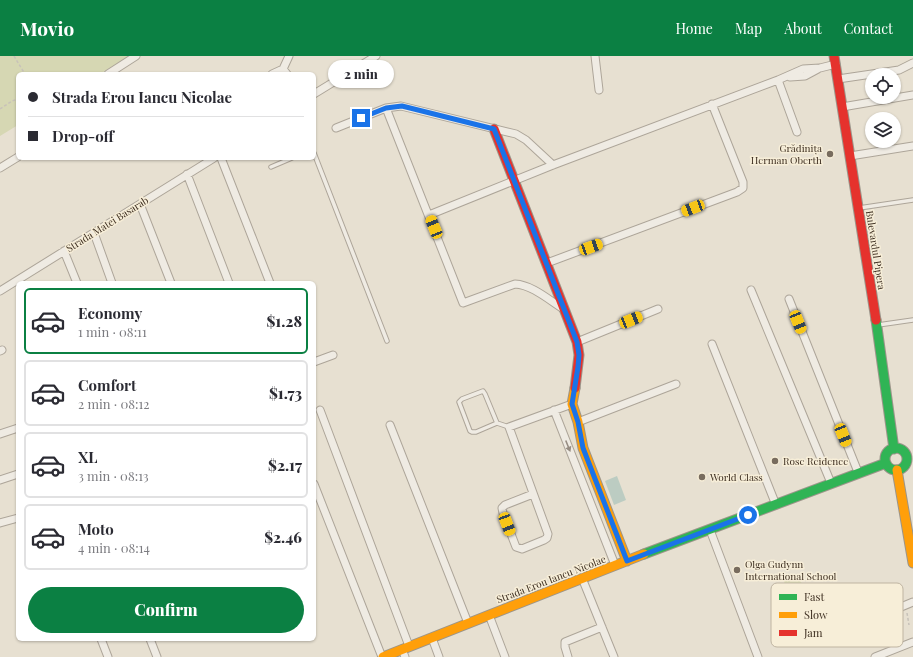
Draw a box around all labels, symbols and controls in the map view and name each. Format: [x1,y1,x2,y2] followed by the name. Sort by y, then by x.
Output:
[20,15,74,41] text: Movio
[675,19,713,38] text: Home
[735,19,762,38] text: Map
[784,19,822,38] text: About
[844,19,893,38] text: Contact
[328,60,394,88] callout: 2 min
[344,65,378,82] text: 2 min
[865,68,901,148] map controls
[865,68,901,104] button: locate
[52,87,232,107] text: Strada Erou Iancu Nicolae
[352,109,370,127] route end
[865,112,901,148] button: layers
[52,126,114,146] text: Drop-off
[751,141,822,167] place label: Grădinița Herman Oberth
[825,149,835,159] marker: Grădinița Herman Oberth
[63,193,151,255] street label: Strada Matei Basarab
[680,198,706,218] car
[863,209,889,291] street label: Bulevardul Pipera
[424,214,444,240] car
[578,237,604,257] car
[30,303,66,339] icon: car
[78,303,142,323] text: Economy
[788,309,808,335] car
[618,310,644,330] car
[266,311,302,331] text: $1.28
[78,323,147,340] text: 1 min · 08:11
[30,375,66,411] icon: car
[78,375,136,395] text: Comfort
[269,383,302,403] text: $1.73
[78,395,150,412] text: 2 min · 08:12
[833,422,853,448] car
[566,441,572,453] one-way arrow
[30,447,66,483] icon: car
[78,447,98,467] text: XL
[783,454,848,468] place label: Rose Reidence
[268,455,302,475] text: $2.17
[770,456,780,466] marker: Rose Reidence
[78,467,149,484] text: 3 min · 08:13
[709,470,763,484] place label: World Class
[697,472,707,482] marker: World Class
[739,506,757,524] route start
[497,511,517,537] car
[30,519,66,555] icon: car
[78,519,114,539] text: Moto
[264,527,302,547] text: $2.46
[78,539,150,556] text: 4 min · 08:14
[494,552,608,606] street label: Strada Erou Iancu Nicolae
[745,557,837,583] place label: Olga Gudynn International School
[732,565,742,575] marker: Olga Gudynn International School
[771,583,903,647] legend
[28,587,304,633] button: Confirm
[804,589,824,604] text: Fast
[804,607,828,622] text: Slow
[803,625,823,640] text: Jam

